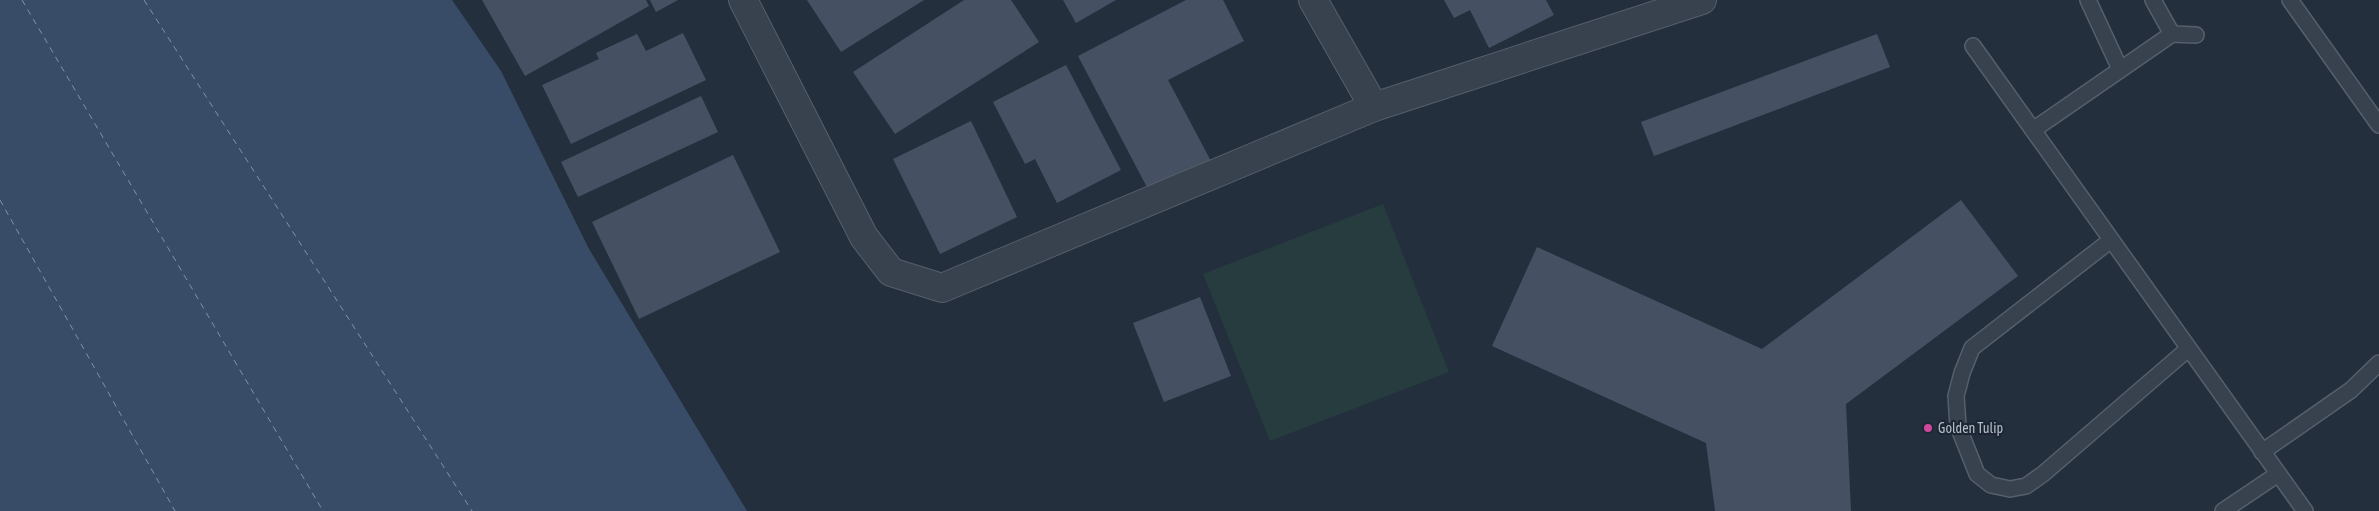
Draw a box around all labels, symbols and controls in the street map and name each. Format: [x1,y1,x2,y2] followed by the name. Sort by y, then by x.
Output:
[1938,420,2003,436] place label: Golden Tulip
[1922,422,1934,434] marker: Golden Tulip

